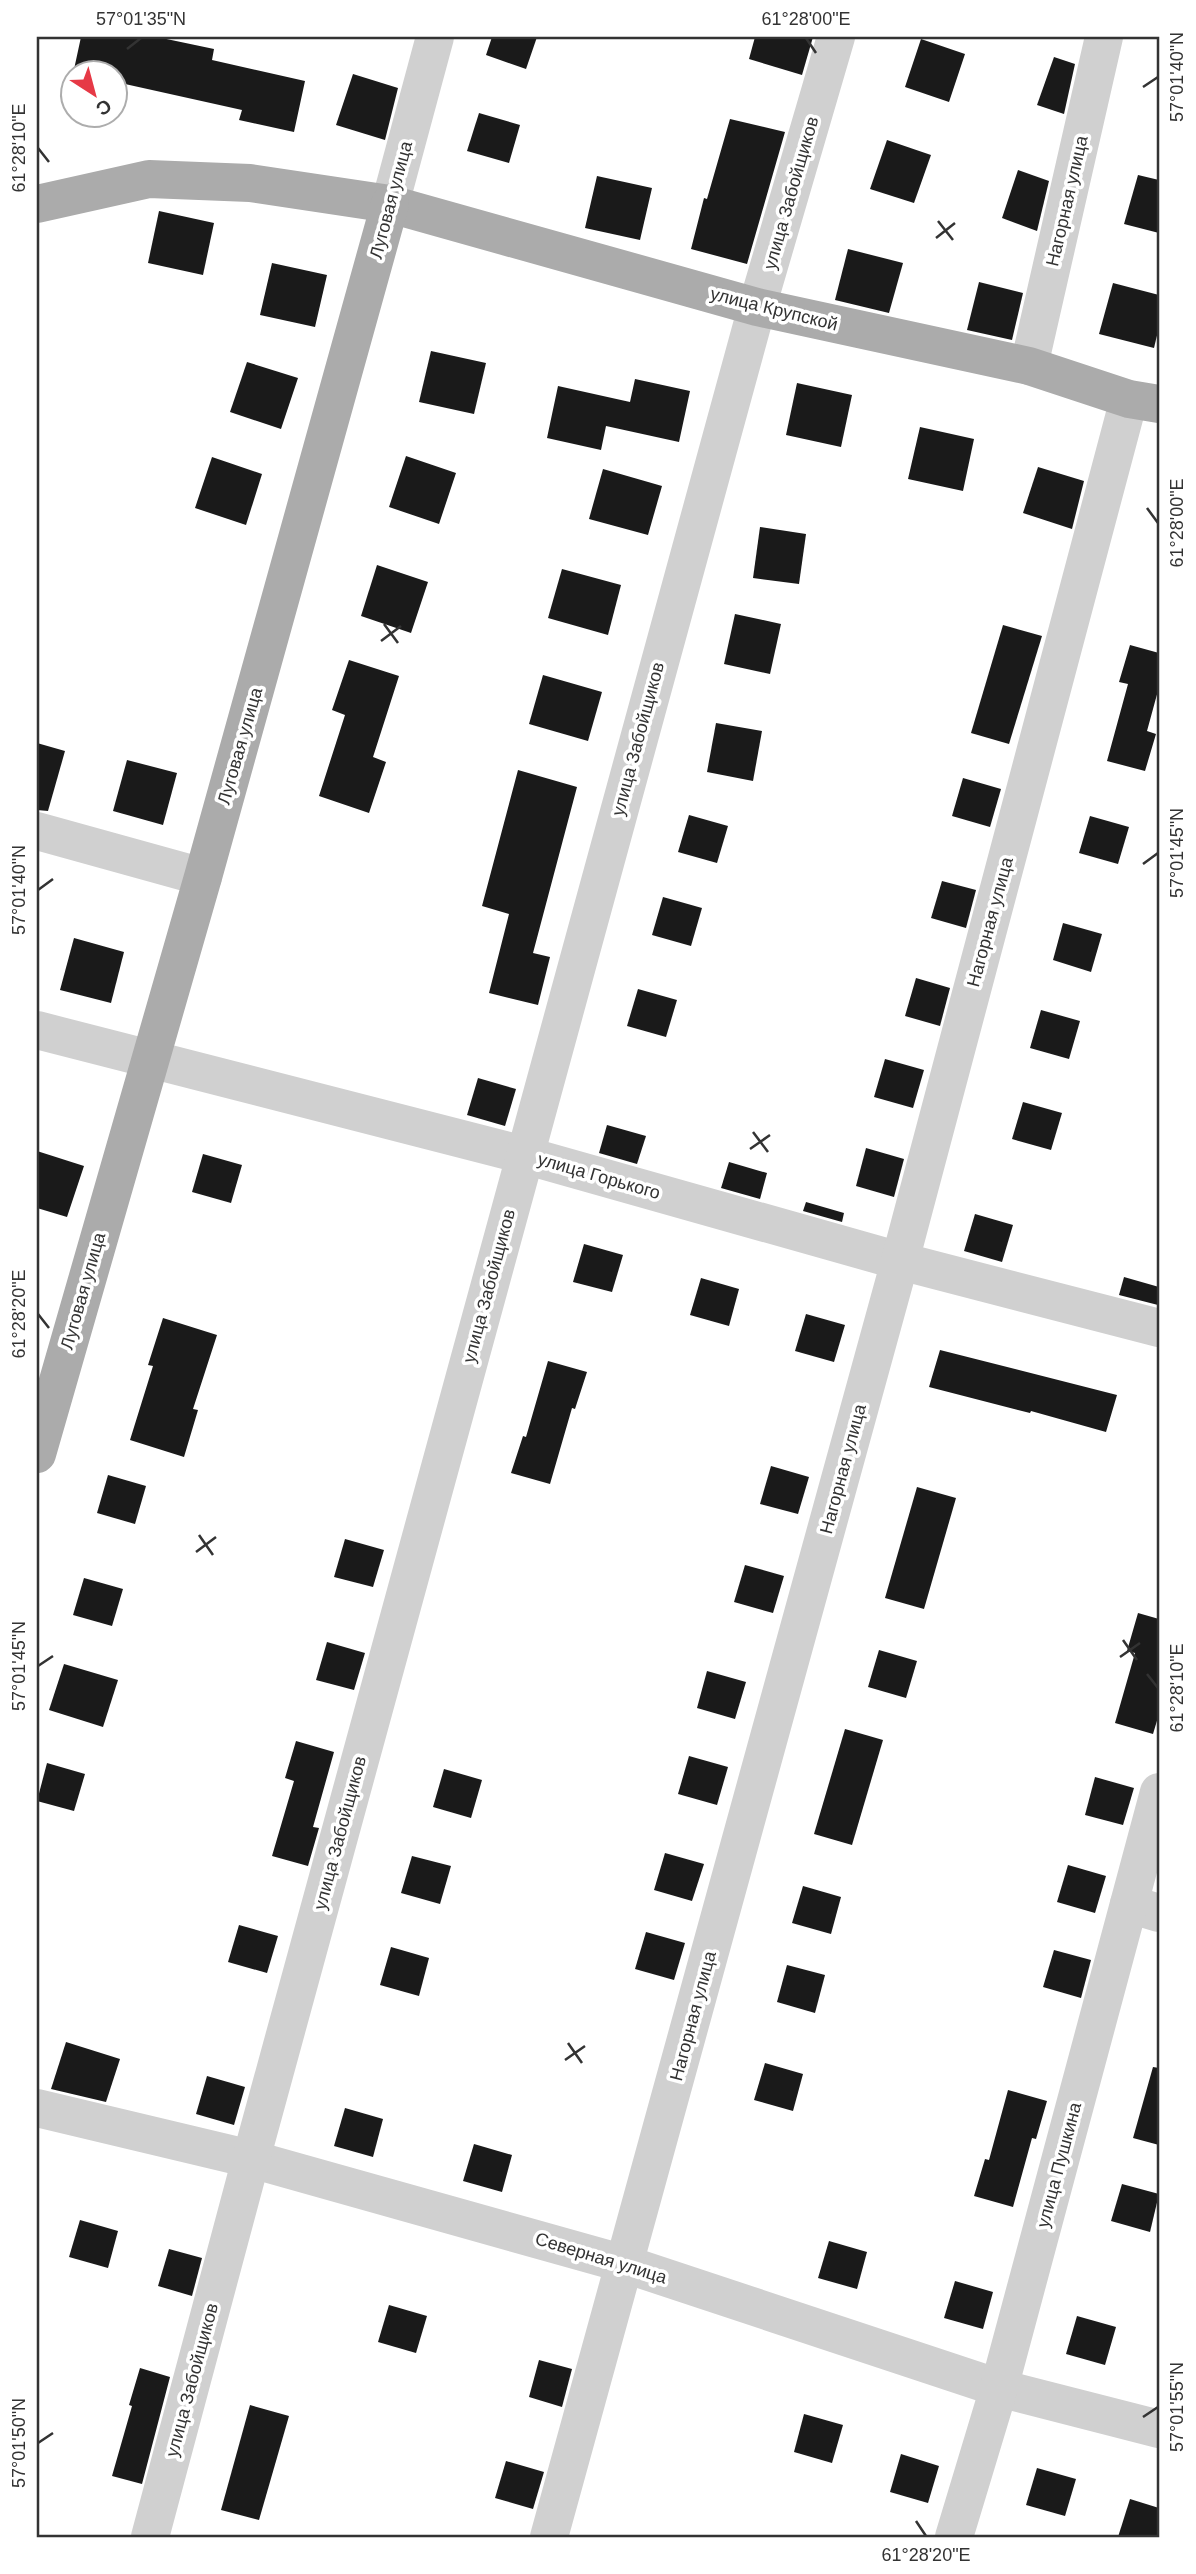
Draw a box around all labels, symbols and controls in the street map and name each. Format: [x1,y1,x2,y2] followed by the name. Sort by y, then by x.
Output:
[96,9,186,29] text: 57°01'35"N
[761,9,851,29] text: 61°28'00"E
[1167,32,1187,122] text: 57°01'40"N
[60,60,130,130] north arrow
[92,95,115,120] text: С
[9,103,29,193] text: 61°28'10"E
[760,114,822,272] street label: улица Забойщиков
[1042,133,1092,268] street label: Нагорная улица
[366,138,417,261] street label: Луговая улица
[708,283,840,335] street label: улица Крупской
[1167,478,1187,568] text: 61°28'00"E
[608,660,668,818] street label: улица Забойщиков
[214,684,267,807] street label: Луговая улица
[1167,808,1187,898] text: 57°01'45"N
[9,845,29,935] text: 57°01'40"N
[963,854,1017,989] street label: Нагорная улица
[535,1149,663,1203] street label: улица Горького
[459,1207,519,1365] street label: улица Забойщиков
[57,1229,110,1352] street label: Луговая улица
[9,1269,29,1359] text: 61°28'20"E
[816,1401,870,1536] street label: Нагорная улица
[9,1621,29,1711] text: 57°01'45"N
[1167,1643,1187,1733] text: 61°28'10"E
[310,1754,370,1912] street label: улица Забойщиков
[666,1948,720,2083] street label: Нагорная улица
[1033,2099,1086,2230] street label: улица Пушкина
[533,2228,670,2288] street label: Северная улица
[162,2301,222,2459] street label: улица Забойщиков
[1167,2362,1187,2452] text: 57°01'55"N
[9,2398,29,2488] text: 57°01'50"N
[881,2545,971,2565] text: 61°28'20"E

